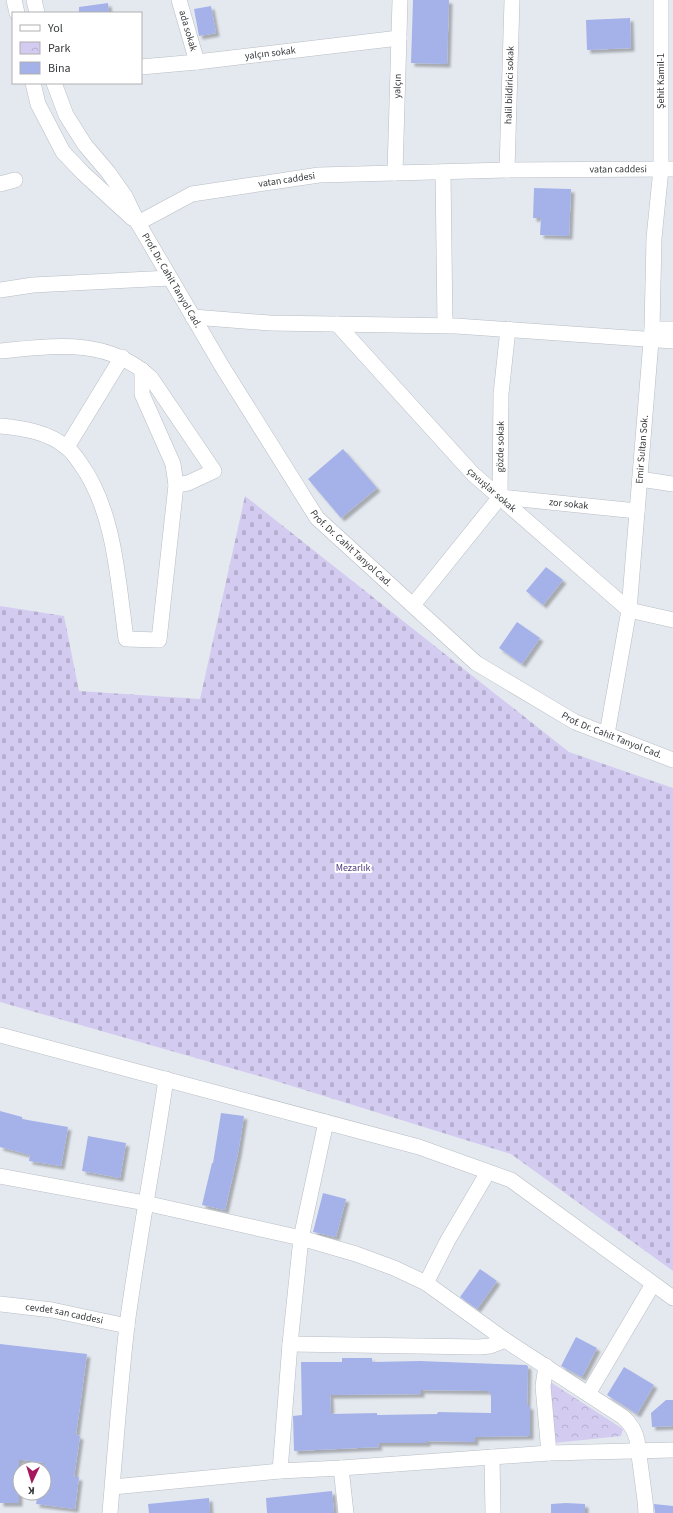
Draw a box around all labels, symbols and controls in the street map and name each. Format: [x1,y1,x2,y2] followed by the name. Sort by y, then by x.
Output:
[175,9,201,53] street label: ada sokak
[12,12,142,84] legend
[47,20,63,37] text: Yol
[48,40,70,57] text: Park
[244,43,297,63] street label: yalçın sokak
[501,46,518,124] street label: halil bildirici sokak
[654,53,668,109] street label: Şehit Kamil-1
[48,60,71,77] text: Bina
[390,74,405,99] street label: yalçın
[589,162,647,177] street label: vatan caddesi
[257,169,316,191] street label: vatan caddesi
[138,230,205,330] street label: Prof. Dr. Cahit Tanyol Cad.
[632,415,652,484] street label: Emir Sultan Sok.
[493,421,508,472] street label: gözde sokak
[464,465,519,516] street label: çavuşlar sokak
[548,495,589,513] street label: zor sokak
[307,507,395,590] street label: Prof. Dr. Cahit Tanyol Cad.
[559,708,664,762] street label: Prof. Dr. Cahit Tanyol Cad.
[336,861,370,875] park label: Mezarlık
[25,1300,104,1328] street label: cevdet san caddesi
[12,1461,52,1501] north arrow
[27,1483,35,1498] text: K

